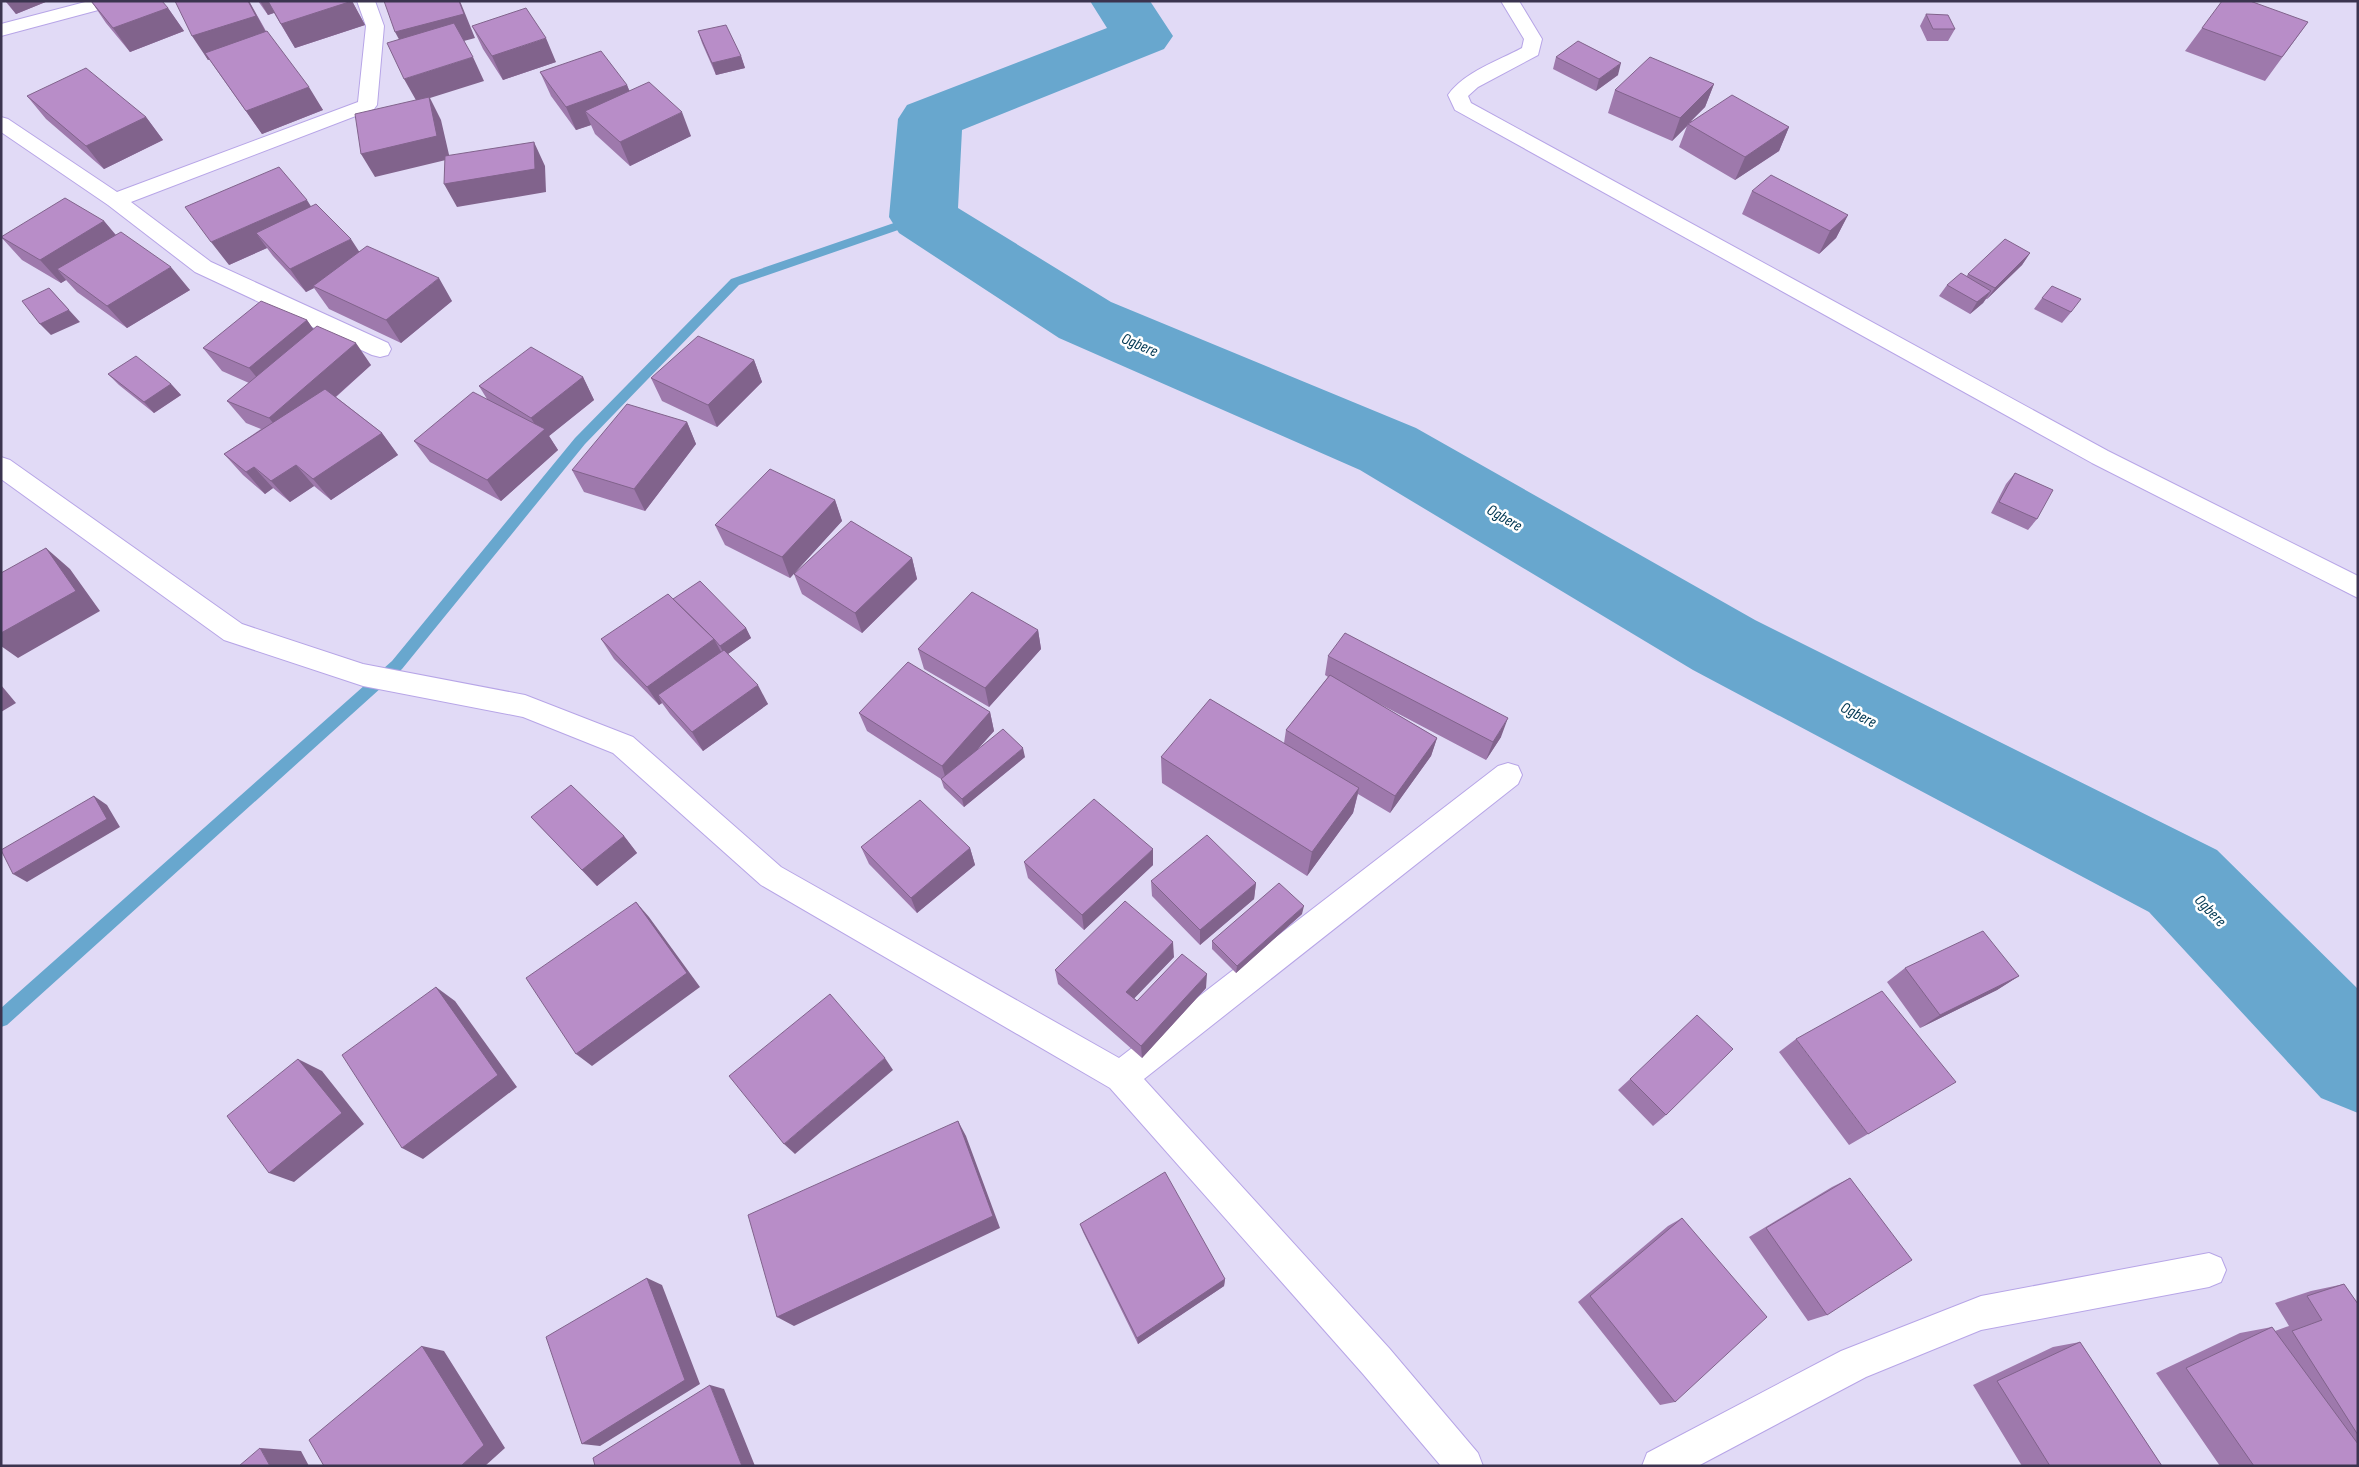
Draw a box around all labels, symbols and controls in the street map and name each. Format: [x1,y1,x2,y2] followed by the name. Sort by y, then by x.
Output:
[1118,329,1160,361] water label: Ogbere
[1483,501,1525,536] water label: Ogbere
[1837,698,1879,732] water label: Ogbere
[2190,891,2230,931] water label: Ogbere

